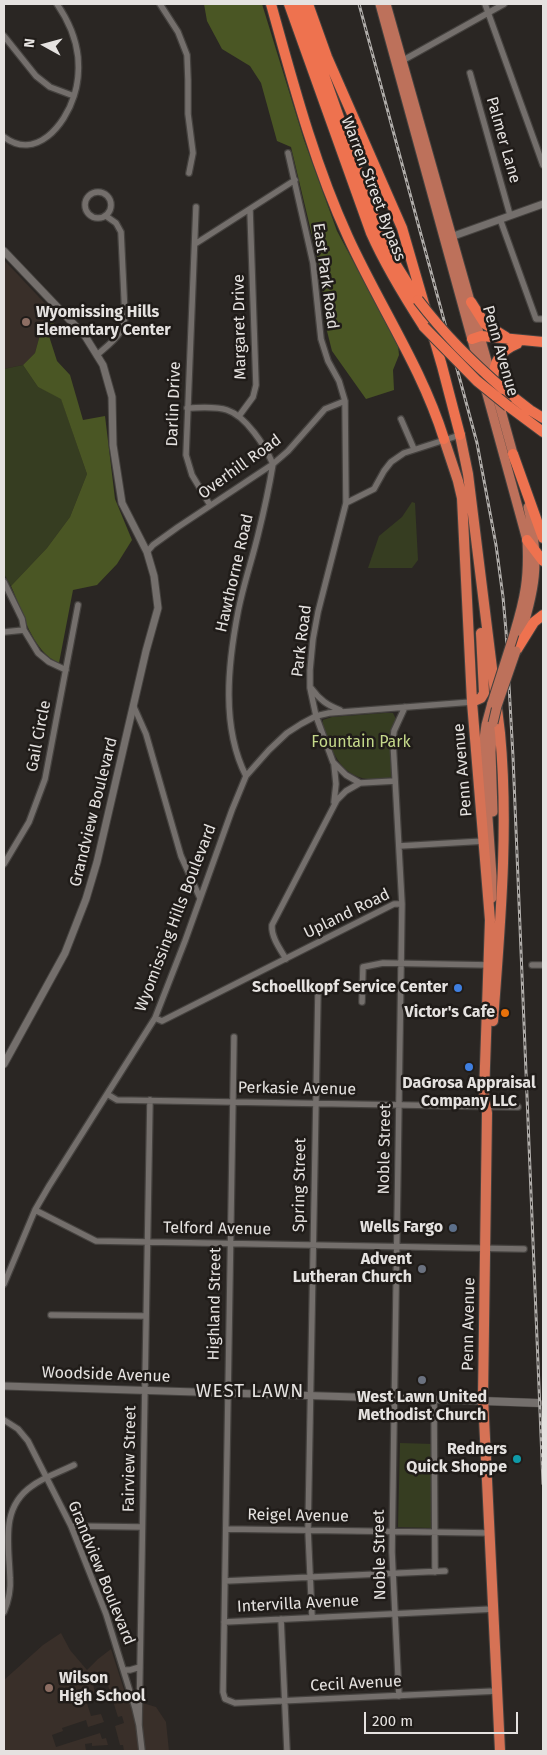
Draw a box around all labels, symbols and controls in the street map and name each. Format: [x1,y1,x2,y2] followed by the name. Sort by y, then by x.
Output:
[20,20,70,70] north arrow
[21,37,39,49] text: N
[481,95,525,185] street label: Palmer Lane
[337,114,409,264] street label: Warren Street Bypass
[308,222,342,330] street label: East Park Road
[229,274,251,380] street label: Margaret Drive
[36,303,171,341] place label: Wyomissing Hills Elementary Center
[478,303,522,399] street label: Penn Avenue
[20,316,32,328] marker: Wyomissing Hills Elementary Center
[163,361,185,447] street label: Darlin Drive
[195,430,285,504] street label: Overhill Road
[212,512,258,634] street label: Hawthorne Road
[288,604,316,678] street label: Park Road
[23,699,55,773] street label: Gail Circle
[449,723,477,817] street label: Penn Avenue
[311,733,411,753] park label: Fountain Park
[66,735,122,889] street label: Grandview Boulevard
[131,821,221,1015] street label: Wyomissing Hills Boulevard
[301,885,393,943] street label: Upland Road
[252,978,448,998] place label: Schoellkopf Service Center
[452,982,464,994] marker: Schoellkopf Service Center
[405,1003,495,1023] place label: Victor's Cafe
[499,1007,511,1019] marker: Victor's Cafe
[463,1061,475,1073] marker: DaGrosa Appraisal Company LLC
[402,1074,536,1112] place label: DaGrosa Appraisal Company LLC
[238,1078,356,1100] street label: Perkasie Avenue
[375,1103,395,1195] street label: Noble Street
[290,1138,310,1232] street label: Spring Street
[163,1218,271,1240] street label: Telford Avenue
[360,1218,443,1238] place label: Wells Fargo
[447,1222,459,1234] marker: Wells Fargo
[204,1247,226,1361] street label: Highland Street
[293,1250,412,1288] place label: Advent Lutheran Church
[416,1263,428,1275] marker: Advent Lutheran Church
[459,1277,479,1371] street label: Penn Avenue
[41,1363,171,1387] street label: Woodside Avenue
[416,1374,428,1386] marker: West Lawn United Methodist Church
[195,1381,305,1403] district label: WEST LAWN
[357,1388,487,1426] place label: West Lawn United Methodist Church
[119,1406,141,1512] street label: Fairview Street
[406,1440,507,1478] place label: Redners Quick Shoppe
[511,1453,523,1465] marker: Redners Quick Shoppe
[63,1498,139,1648] street label: Grandview Boulevard
[247,1506,349,1526] street label: Reigel Avenue
[370,1509,390,1601] street label: Noble Street
[236,1591,360,1617] street label: Intervilla Avenue
[59,1669,145,1707] place label: Wilson High School
[310,1672,402,1696] street label: Cecil Avenue
[43,1682,55,1694] marker: Wilson High School
[367,1702,521,1734] scale bar
[372,1712,413,1730] text: 200 m

